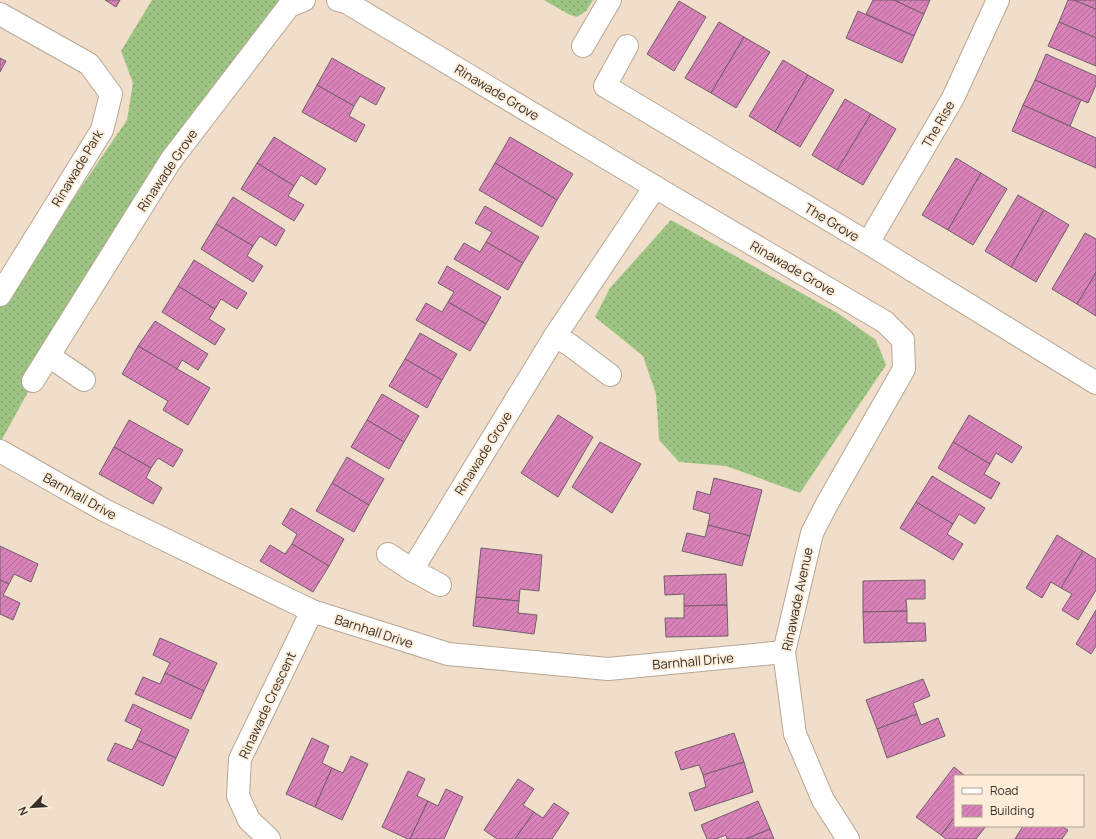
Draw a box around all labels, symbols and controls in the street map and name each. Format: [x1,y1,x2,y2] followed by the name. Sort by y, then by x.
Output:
[451,60,543,125] street label: Rinawade Grove
[917,97,959,151] street label: The Rise
[133,125,201,215] street label: Rinawade Grove
[47,126,107,210] street label: Rinawade Park
[801,199,863,246] street label: The Grove
[747,236,839,300] street label: Rinawade Grove
[450,407,516,498] street label: Rinawade Grove
[40,468,120,524] street label: Barnhall Drive
[777,545,817,652] street label: Rinawade Avenue
[332,610,416,652] street label: Barnhall Drive
[652,648,735,674] street label: Barnhall Drive
[234,649,300,761] street label: Rinawade Crescent
[954,775,1084,827] legend
[990,782,1018,799] text: Road
[12,787,52,827] north arrow
[990,802,1034,819] text: Building
[14,805,31,818] text: N

